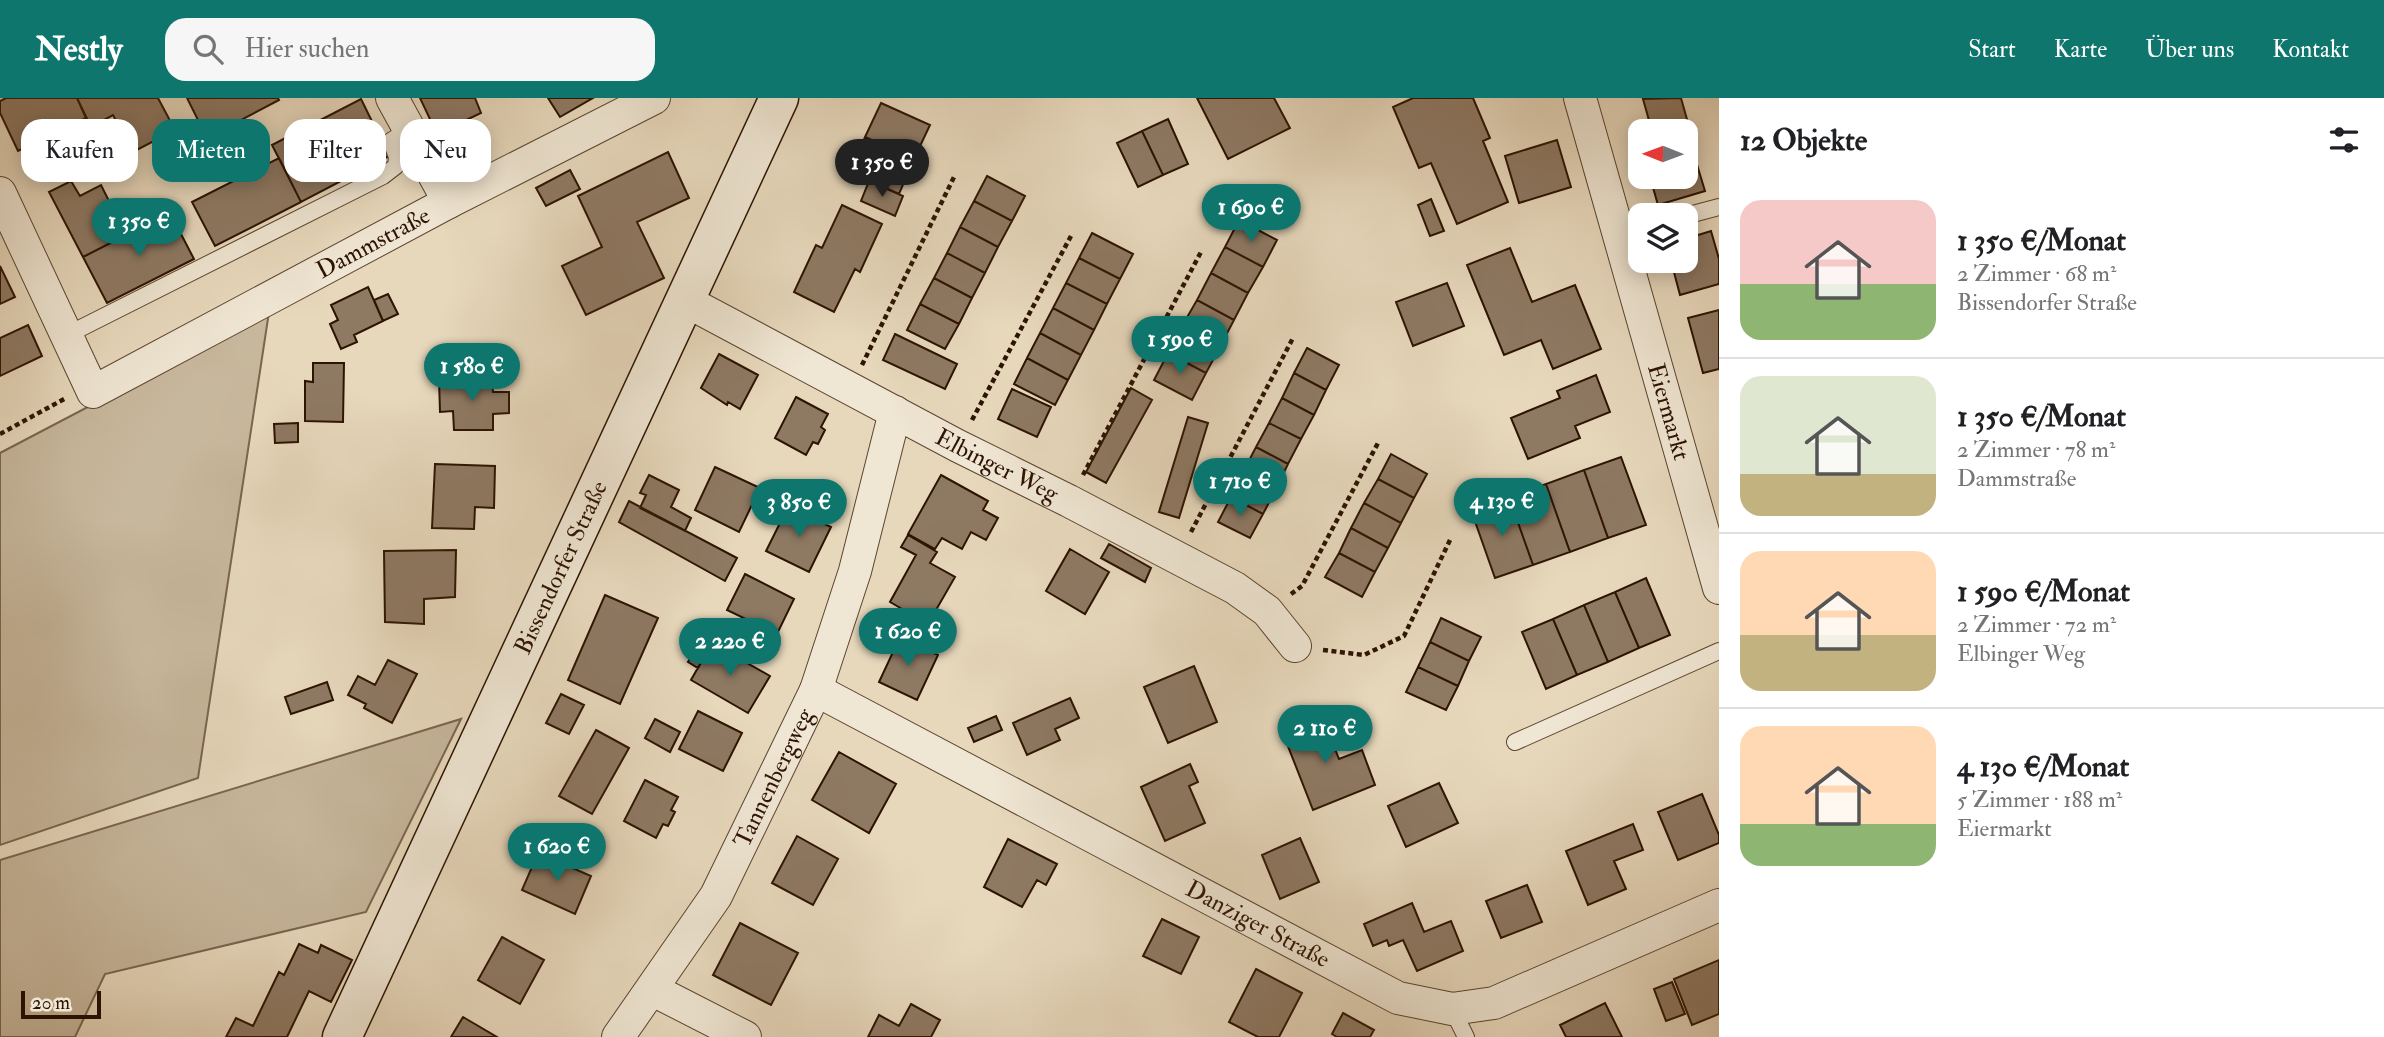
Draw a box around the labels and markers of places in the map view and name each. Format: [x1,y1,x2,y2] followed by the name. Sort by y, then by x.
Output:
[817,140,947,199] pin: 1 350 €
[1186,184,1316,244] pin: 1 690 €
[74,198,204,258] pin: 1 350 €
[1115,316,1245,376] pin: 1 590 €
[407,344,537,403] pin: 1 580 €
[1175,458,1305,518] pin: 1 710 €
[1437,478,1567,538] pin: 4 130 €
[734,480,864,539] pin: 3 850 €
[843,608,973,668] pin: 1 620 €
[665,618,795,678] pin: 2 220 €
[1260,706,1390,765] pin: 2 110 €
[492,824,622,883] pin: 1 620 €

